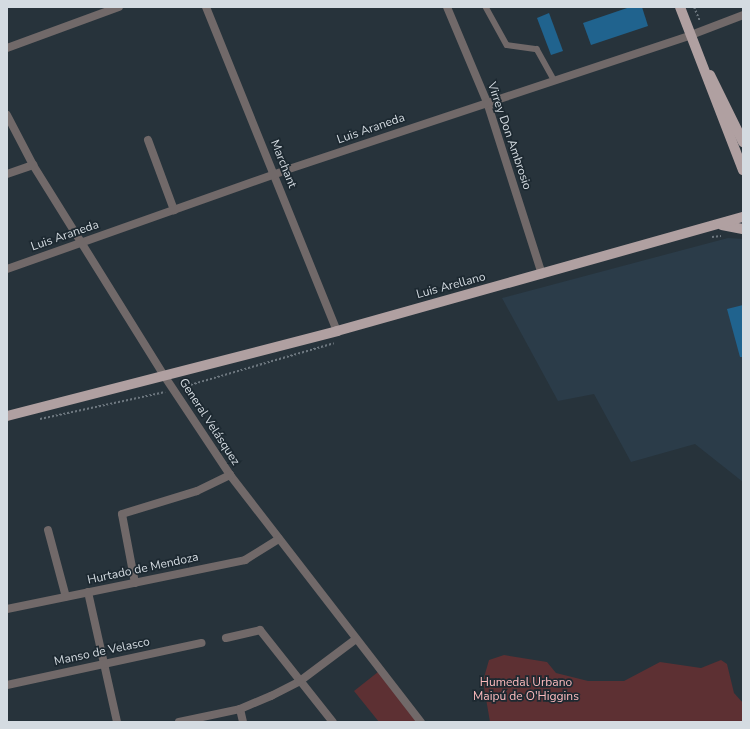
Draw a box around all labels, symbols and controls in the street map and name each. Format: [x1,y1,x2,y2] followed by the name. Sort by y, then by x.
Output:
[484,80,534,192] street label: Virrey Don Ambrosio
[335,111,407,147] street label: Luis Araneda
[267,138,299,190] street label: Marchant
[29,218,101,254] street label: Luis Araneda
[415,270,487,302] street label: Luis Arellano
[176,376,242,468] street label: General Velásquez
[86,550,200,588] street label: Hurtado de Mendoza
[53,635,151,669] street label: Manso de Velasco
[473,676,579,704] park label: Humedal Urbano Maipú de O'Higgins

